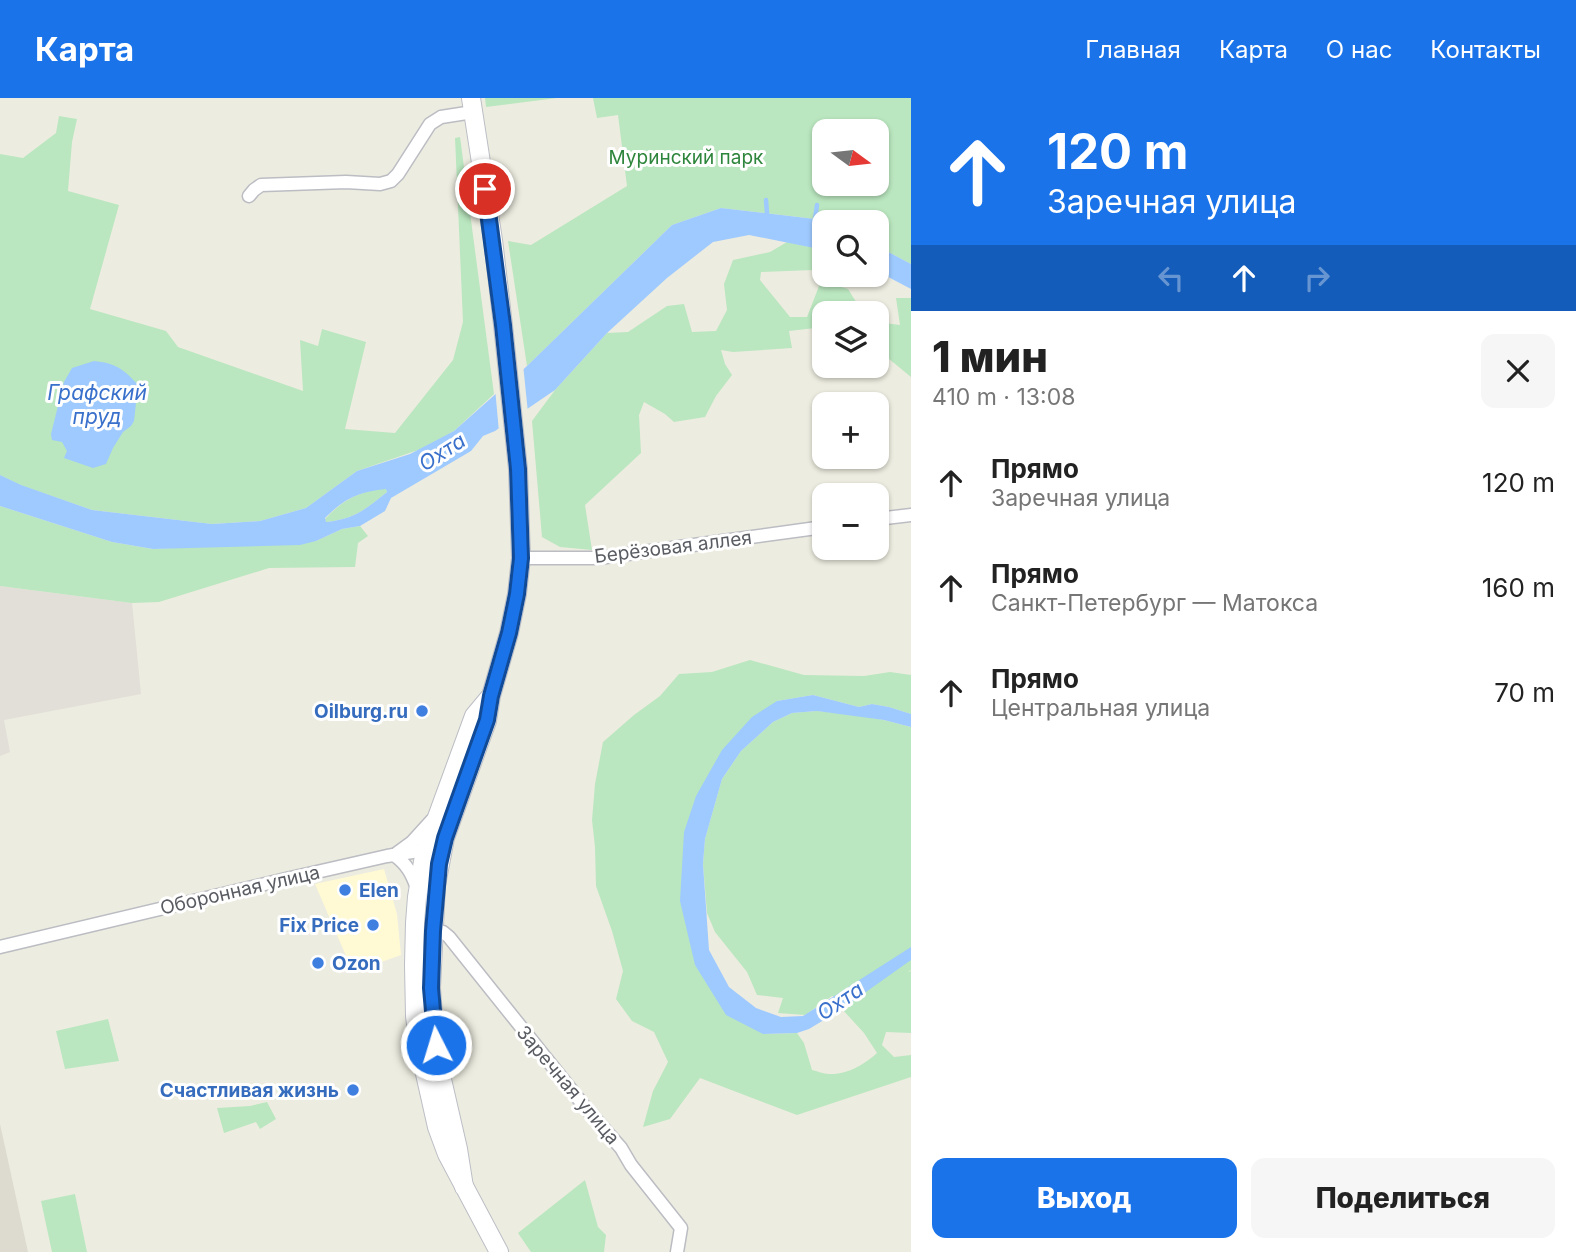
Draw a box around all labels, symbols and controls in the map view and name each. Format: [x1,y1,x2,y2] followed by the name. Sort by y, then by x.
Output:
[35,29,134,69] text: Карта
[1085,35,1181,64] text: Главная
[1219,35,1288,64] text: Карта
[1326,35,1392,64] text: О нас
[1430,35,1541,64] text: Контакты
[812,119,889,196] north arrow
[812,119,889,560] map controls
[1047,122,1188,181] text: 120 m
[932,126,1023,217] icon: ahead
[609,146,764,169] park label: Муринский парк
[455,159,515,219] pin
[466,170,504,208] icon: arrive
[1047,182,1296,221] text: Заречная улица
[812,210,889,287] button: search
[1152,259,1190,297] icon: left
[1225,259,1263,297] icon: ahead
[1298,259,1336,297] icon: right
[812,301,889,378] button: layers
[932,331,1048,382] text: 1 мин
[1481,334,1555,408] button: close
[47,380,147,429] water label: Графский пруд
[932,383,1075,411] text: 410 m · 13:08
[812,392,889,469] button: +
[414,428,470,476] water label: Охта
[991,453,1079,484] text: Прямо
[932,464,970,502] icon: ahead
[1482,467,1555,498] text: 120 m
[812,483,889,560] button: −
[991,484,1170,512] text: Заречная улица
[593,526,753,568] street label: Берёзовая аллея
[991,558,1079,589] text: Прямо
[932,569,970,607] icon: ahead
[1482,572,1555,603] text: 160 m
[991,589,1318,617] text: Санкт-Петербург — Матокса
[991,663,1079,694] text: Прямо
[932,674,970,712] icon: ahead
[1494,677,1555,708] text: 70 m
[991,694,1210,722] text: Центральная улица
[314,700,408,723] place label: Oilburg.ru
[414,703,430,719] marker: Oilburg.ru
[158,860,322,920] street label: Оборонная улица
[359,879,399,902] place label: Elen
[337,882,353,898] marker: Elen
[279,914,359,937] place label: Fix Price
[365,917,381,933] marker: Fix Price
[332,952,381,975] place label: Ozon
[310,955,326,971] marker: Ozon
[812,976,868,1026] water label: Охта
[399,1008,473,1082] position arrow
[512,1021,624,1149] street label: Заречная улица
[160,1079,339,1102] place label: Счастливая жизнь
[345,1082,361,1098] marker: Счастливая жизнь
[932,1158,1237,1238] button: Выход
[1251,1158,1555,1238] button: Поделиться

